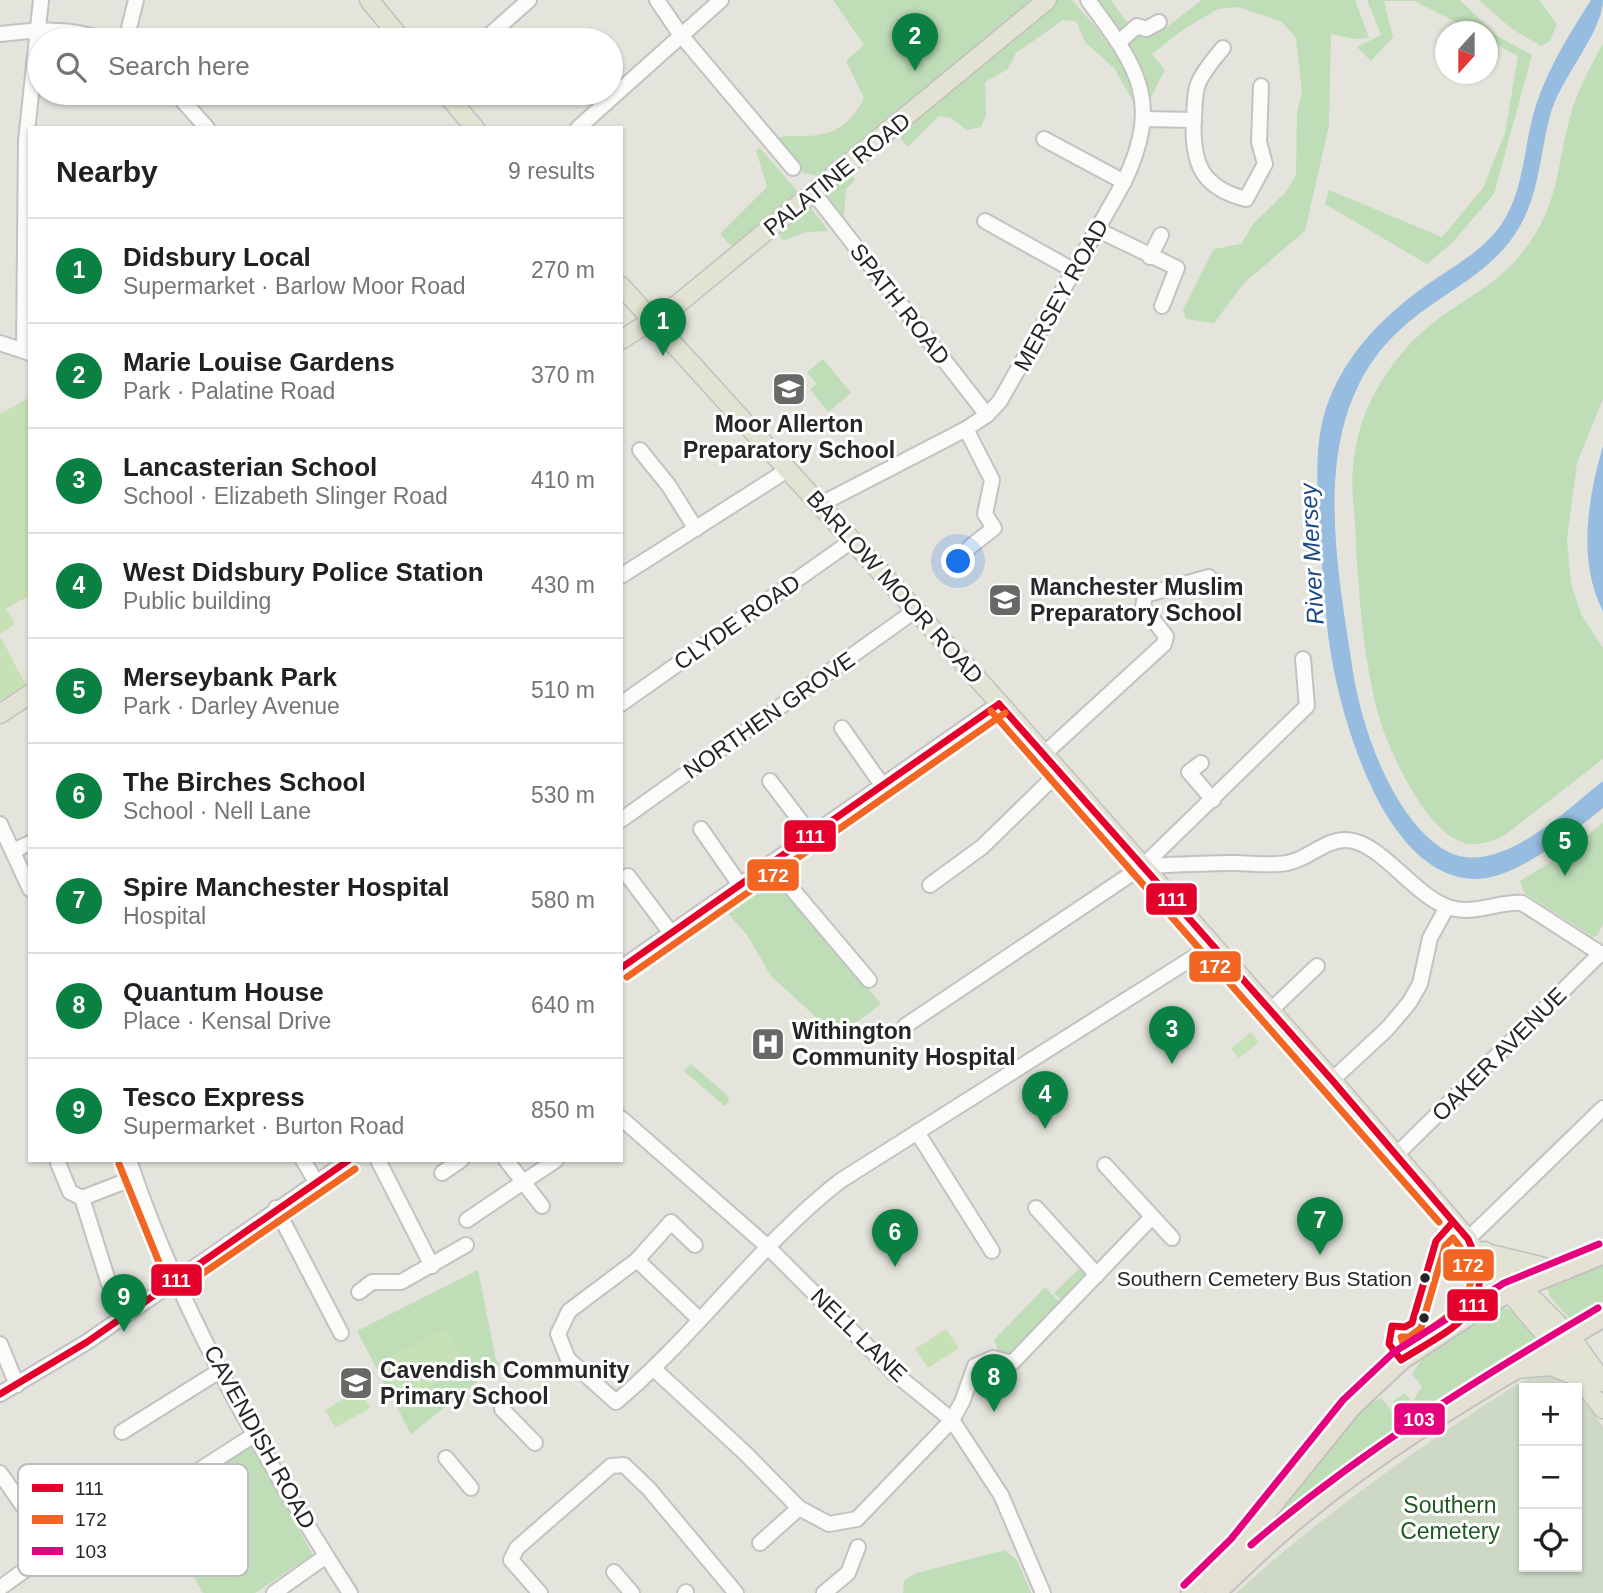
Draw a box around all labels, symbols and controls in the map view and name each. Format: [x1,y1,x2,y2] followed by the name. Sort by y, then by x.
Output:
[892,13,938,71] pin: 2
[1435,21,1498,84] north arrow
[28,28,623,105] search box
[52,48,90,86] icon: search
[108,51,250,81] text: Search here
[759,107,915,241] street label: PALATINE ROAD
[56,155,158,188] text: Nearby
[508,158,595,184] text: 9 results
[1009,215,1113,375] street label: MERSEY ROAD
[845,238,955,370] street label: SPATH ROAD
[123,242,311,272] text: Didsbury Local
[73,257,85,283] text: 1
[531,257,595,283] text: 270 m
[123,273,466,299] text: Supermarket · Barlow Moor Road
[640,298,686,356] pin: 1
[123,347,395,377] text: Marie Louise Gardens
[73,362,85,388] text: 2
[531,362,595,388] text: 370 m
[770,370,808,408] school or university icon: Moor Allerton Preparatory School
[123,378,335,404] text: Park · Palatine Road
[683,411,895,463] place label: Moor Allerton Preparatory School
[123,452,377,482] text: Lancasterian School
[73,467,85,493] text: 3
[531,467,595,493] text: 410 m
[1294,481,1329,625] water label: River Mersey
[123,483,448,509] text: School · Elizabeth Slinger Road
[802,485,988,689] street label: BARLOW MOOR ROAD
[941,544,975,578] your location
[123,557,484,587] text: West Didsbury Police Station
[669,569,805,675] street label: CLYDE ROAD
[73,572,85,598] text: 4
[531,572,595,598] text: 430 m
[1030,574,1243,626] place label: Manchester Muslim Preparatory School
[986,581,1024,619] school or university icon: Manchester Muslim Preparatory School
[123,588,271,614] text: Public building
[678,646,860,784] street label: NORTHEN GROVE
[123,662,337,692] text: Merseybank Park
[73,677,85,703] text: 5
[531,677,595,703] text: 510 m
[123,693,340,719] text: Park · Darley Avenue
[123,767,366,797] text: The Birches School
[73,782,85,808] text: 6
[531,782,595,808] text: 530 m
[123,798,311,824] text: School · Nell Lane
[1542,818,1588,876] pin: 5
[783,819,837,853] line badge: 111
[795,826,825,847] text: 111
[746,858,800,892] line badge: 172
[757,865,789,886] text: 172
[123,872,450,902] text: Spire Manchester Hospital
[1145,882,1198,916] line badge: 111
[73,887,85,913] text: 7
[531,887,595,913] text: 580 m
[1157,889,1187,910] text: 111
[123,903,206,929] text: Hospital
[1188,950,1242,983] line badge: 172
[1199,956,1231,977] text: 172
[123,977,324,1007] text: Quantum House
[1427,982,1571,1126] street label: OAKER AVENUE
[73,992,85,1018] text: 8
[531,992,595,1018] text: 640 m
[1149,1006,1195,1064] pin: 3
[123,1008,331,1034] text: Place · Kensal Drive
[792,1018,1016,1070] place label: Withington Community Hospital
[749,1025,787,1063] hospital icon: Withington Community Hospital
[1022,1071,1068,1129] pin: 4
[123,1082,305,1112] text: Tesco Express
[73,1097,85,1123] text: 9
[531,1097,595,1123] text: 850 m
[123,1113,404,1139] text: Supermarket · Burton Road
[1297,1197,1343,1255] pin: 7
[872,1209,918,1267] pin: 6
[1442,1248,1495,1282] line badge: 172
[1452,1255,1484,1276] text: 172
[150,1263,203,1297] line badge: 111
[1117,1267,1412,1290] place label: Southern Cemetery Bus Station
[161,1270,191,1291] text: 111
[1418,1271,1432,1285] marker: Southern Cemetery Bus Station
[101,1274,147,1332] pin: 9
[806,1283,912,1387] street label: NELL LANE
[1446,1288,1499,1322] line badge: 111
[1458,1295,1488,1316] text: 111
[1417,1311,1431,1325] unlabelled marker
[199,1341,321,1533] street label: CAVENDISH ROAD
[971,1354,1017,1412] pin: 8
[380,1357,629,1409] place label: Cavendish Community Primary School
[337,1364,375,1402] school or university icon: Cavendish Community Primary School
[1519,1383,1582,1572] map controls
[1519,1383,1582,1446] button: +
[1393,1402,1446,1436] line badge: 103
[1403,1409,1435,1430] text: 103
[1519,1446,1582,1509] button: −
[18,1464,248,1576] legend
[75,1478,104,1499] text: 111
[1400,1492,1500,1544] park label: Southern Cemetery
[75,1509,107,1530] text: 172
[1519,1509,1582,1572] button: locate
[75,1541,107,1562] text: 103

